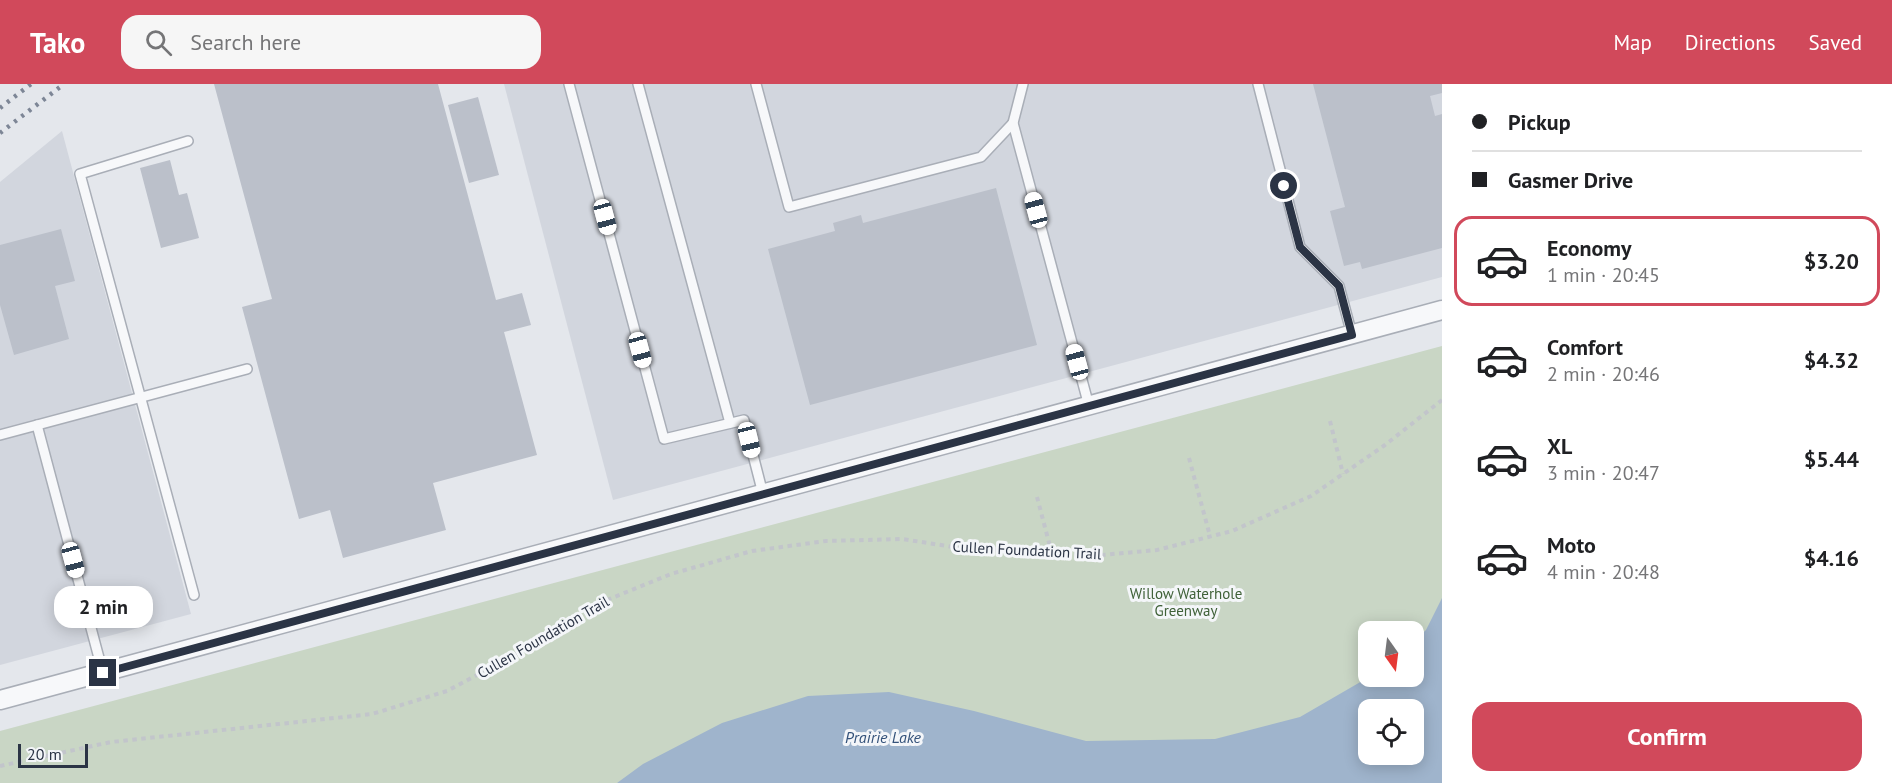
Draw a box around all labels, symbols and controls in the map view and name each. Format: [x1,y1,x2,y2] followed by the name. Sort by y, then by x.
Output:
[121,15,541,69] search box
[30,24,85,61] text: Tako
[142,26,175,59] icon: search
[190,28,301,56] text: Search here
[1613,29,1652,56] text: Map
[1685,29,1776,56] text: Directions
[1809,29,1862,56] text: Saved
[1508,108,1571,136] text: Pickup
[1508,166,1633,194] text: Gasmer Drive
[1270,172,1297,199] route start
[1023,190,1049,230] car
[592,197,618,237] car
[1475,234,1529,288] icon: car
[1547,234,1631,262] text: Economy
[1804,247,1859,275] text: $3.20
[1547,262,1660,288] text: 1 min · 20:45
[627,330,653,370] car
[1475,333,1529,387] icon: car
[1547,333,1623,361] text: Comfort
[1064,342,1090,382] car
[1804,346,1859,374] text: $4.32
[1547,361,1660,387] text: 2 min · 20:46
[736,420,762,460] car
[1475,432,1529,486] icon: car
[1547,432,1572,460] text: XL
[1804,445,1859,473] text: $5.44
[1547,460,1660,486] text: 3 min · 20:47
[1475,531,1529,585] icon: car
[1547,531,1596,559] text: Moto
[952,537,1103,563] street label: Cullen Foundation Trail
[60,540,86,580] car
[1804,544,1859,572] text: $4.16
[1547,559,1660,585] text: 4 min · 20:48
[1130,584,1242,620] park label: Willow Waterhole Greenway
[54,586,152,628] callout: 2 min
[474,591,613,683] street label: Cullen Foundation Trail
[79,594,128,620] text: 2 min
[1358,621,1424,687] north arrow
[1358,621,1424,765] map controls
[89,659,116,686] route end
[1358,699,1424,765] button: locate
[1472,702,1862,771] button: Confirm
[845,727,922,747] water label: Prairie Lake
[18,741,88,768] scale bar
[27,744,62,764] text: 20 m

